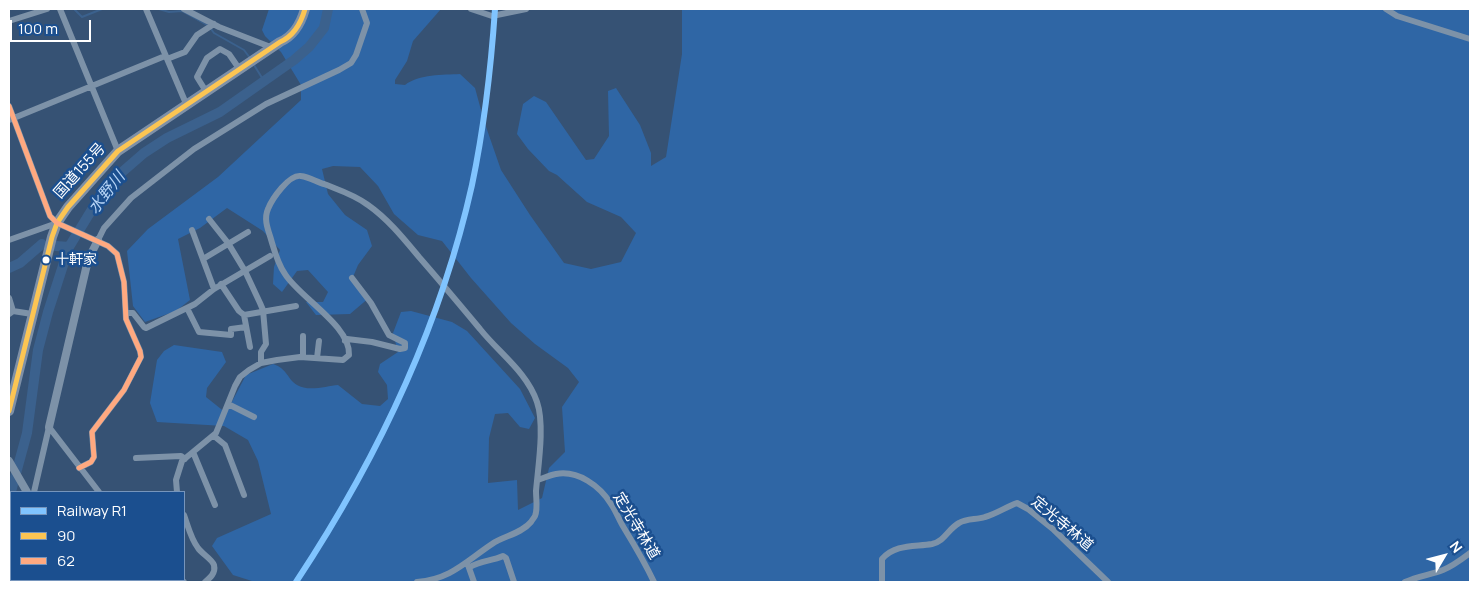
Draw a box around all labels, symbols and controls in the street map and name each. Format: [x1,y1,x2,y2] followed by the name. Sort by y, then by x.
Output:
[12,10,94,42] scale bar
[18,18,58,39] text: 100 m
[51,140,109,202] street label: 国道155号
[85,168,129,218] water label: 水野川
[55,252,97,268] place label: 十軒家
[41,255,51,265] marker: 十軒家
[609,489,663,563] street label: 定光寺林道
[10,491,185,581] legend
[1027,493,1097,555] street label: 定光寺林道
[57,500,127,521] text: Railway R1
[57,525,75,546] text: 90
[1419,531,1469,581] north arrow
[1446,537,1467,556] text: N
[57,550,75,571] text: 62

